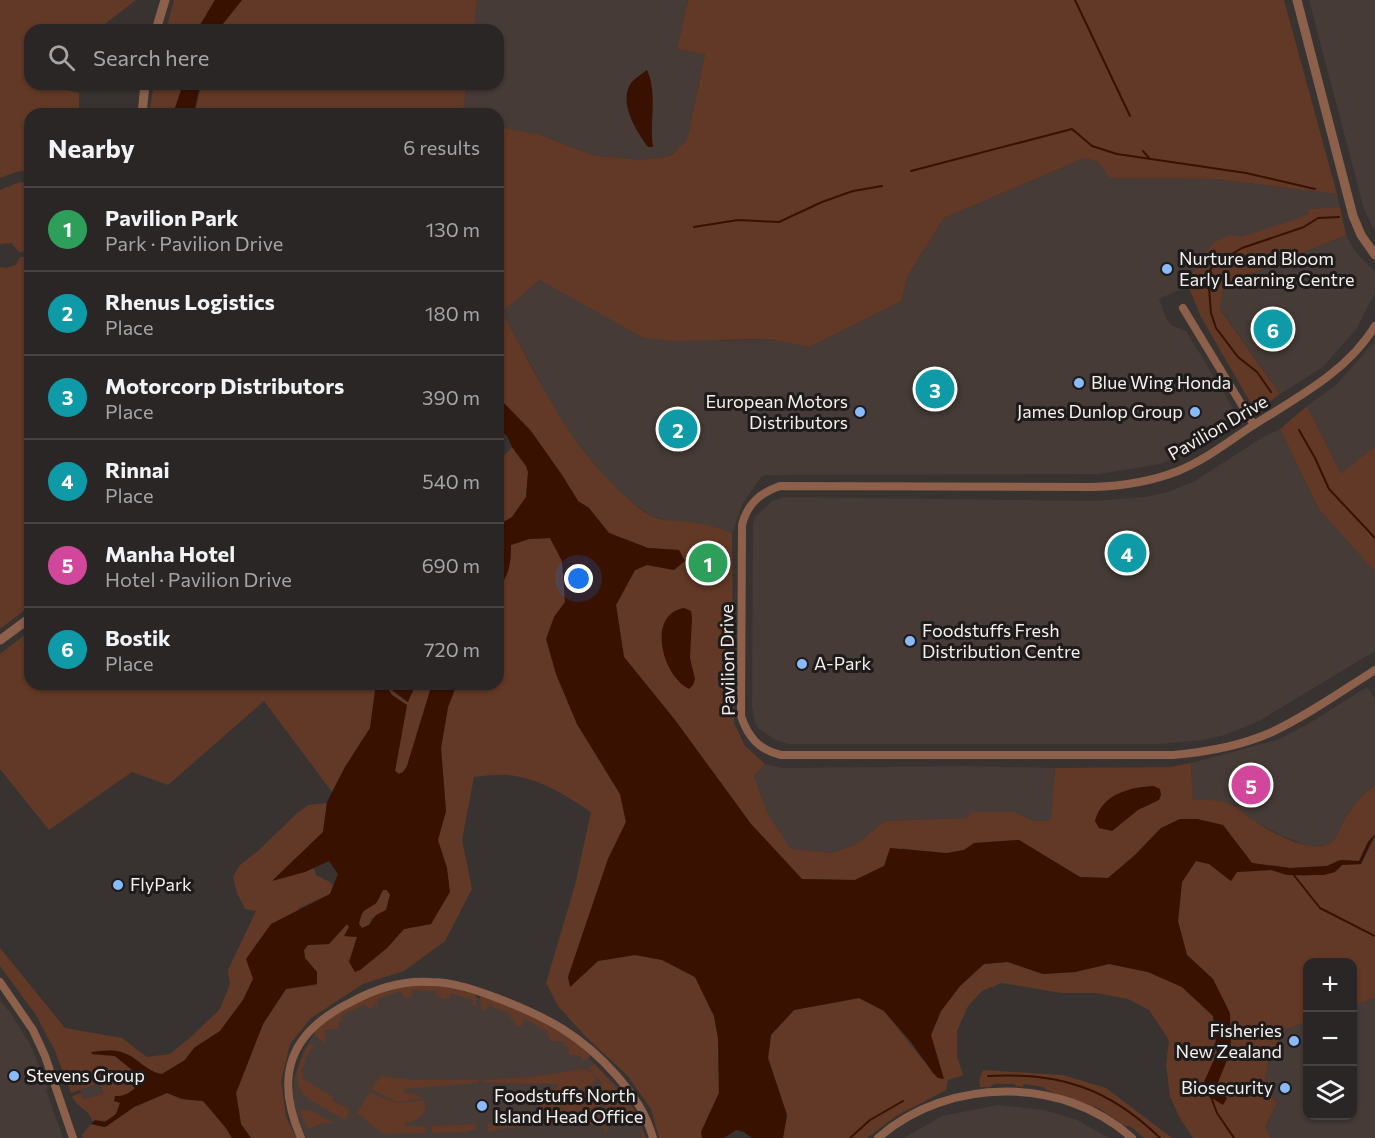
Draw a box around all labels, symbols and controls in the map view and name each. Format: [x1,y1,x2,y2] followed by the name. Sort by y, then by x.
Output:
[24,24,504,90] search box
[45,41,78,74] icon: search
[93,44,209,71] text: Search here
[48,132,135,163] text: Nearby
[403,135,480,159] text: 6 results
[105,204,238,231] text: Pavilion Park
[63,217,72,241] text: 1
[426,217,480,241] text: 130 m
[105,231,283,255] text: Park · Pavilion Drive
[1179,247,1354,290] place label: Nurture and Bloom Early Learning Centre
[1160,262,1174,276] marker: Nurture and Bloom Early Learning Centre
[105,288,275,315] text: Rhenus Logistics
[62,301,73,325] text: 2
[425,301,480,325] text: 180 m
[1254,306,1292,352] pin: 6
[105,315,154,339] text: Place
[916,366,954,412] pin: 3
[1091,371,1231,393] place label: Blue Wing Honda
[105,372,344,399] text: Motorcorp Distributors
[1072,376,1086,390] marker: Blue Wing Honda
[62,385,73,409] text: 3
[422,385,480,409] text: 390 m
[705,390,848,433] place label: European Motors Distributors
[1164,390,1271,465] street label: Pavilion Drive
[105,399,154,423] text: Place
[1017,400,1183,422] place label: James Dunlop Group
[853,405,867,419] marker: European Motors Distributors
[1188,405,1202,419] marker: James Dunlop Group
[658,406,698,452] pin: 2
[105,456,170,483] text: Rinnai
[61,469,74,493] text: 4
[422,469,480,493] text: 540 m
[105,483,154,507] text: Place
[1108,530,1146,576] pin: 4
[105,540,235,567] text: Manha Hotel
[688,540,728,586] pin: 1
[62,553,73,577] text: 5
[422,553,480,577] text: 690 m
[564,564,593,593] your location
[105,567,292,591] text: Hotel · Pavilion Drive
[715,604,739,716] street label: Pavilion Drive
[922,619,1080,662] place label: Foodstuffs Fresh Distribution Centre
[105,624,171,651] text: Bostik
[903,634,917,648] marker: Foodstuffs Fresh Distribution Centre
[61,637,74,661] text: 6
[424,637,480,661] text: 720 m
[105,651,154,675] text: Place
[814,652,872,674] place label: A-Park
[795,657,809,671] marker: A-Park
[1232,762,1270,808] pin: 5
[130,873,192,895] place label: FlyPark
[111,878,125,892] marker: FlyPark
[1303,958,1357,1120] map controls
[1303,958,1357,1012] button: +
[1303,1012,1357,1066] button: −
[1176,1019,1282,1062] place label: Fisheries New Zealand
[1287,1034,1301,1048] marker: Fisheries New Zealand
[26,1064,145,1086] place label: Stevens Group
[1303,1066,1357,1120] button: layers
[7,1069,21,1083] marker: Stevens Group
[1181,1076,1273,1098] place label: Biosecurity
[1278,1081,1292,1095] marker: Biosecurity
[494,1084,643,1127] place label: Foodstuffs North Island Head Office
[475,1099,489,1113] marker: Foodstuffs North Island Head Office

